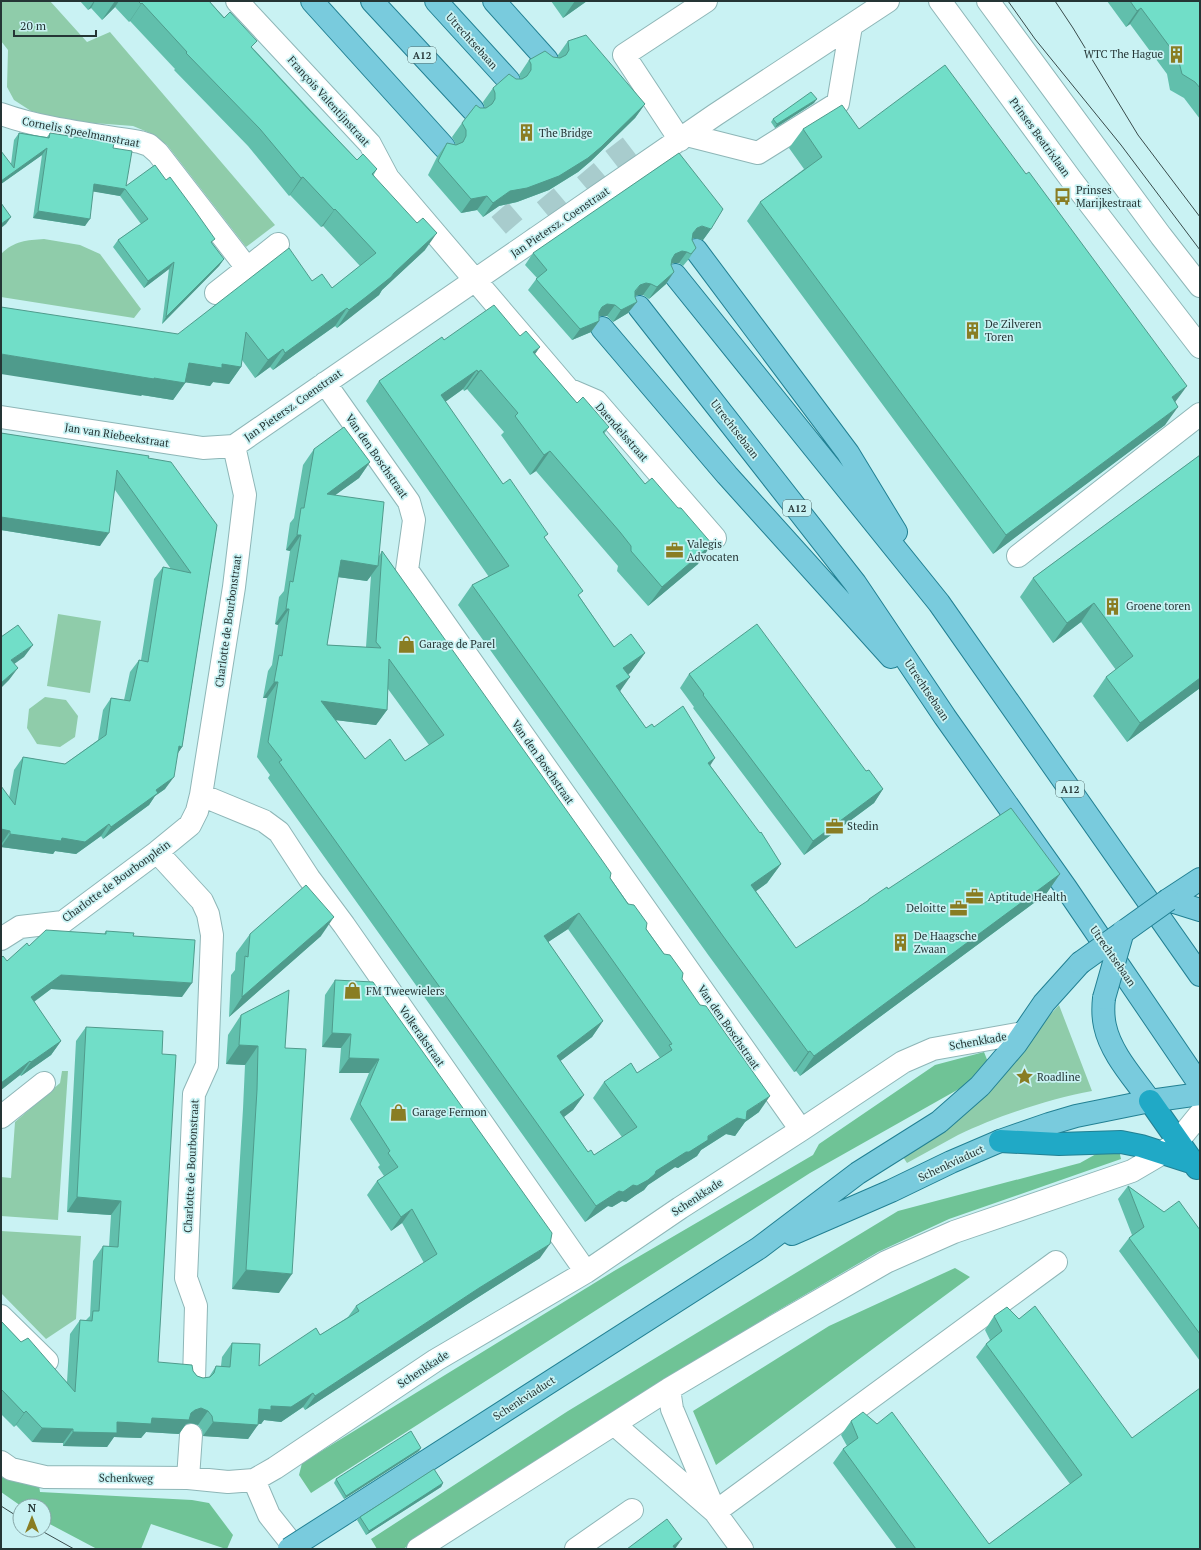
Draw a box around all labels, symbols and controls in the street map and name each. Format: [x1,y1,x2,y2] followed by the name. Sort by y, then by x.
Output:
[443,10,501,72] street label: Utrechtsebaan
[14,12,96,38] scale bar
[20,18,47,33] text: 20 m
[1166,44,1186,64] building icon: WTC The Hague
[408,47,436,63] road number: A12
[1084,47,1163,61] place label: WTC The Hague
[285,53,373,149] street label: François Valentijnstraat
[1007,95,1074,180] street label: Prinses Beatrixlaan
[21,114,141,150] street label: Cornelis Speelmanstraat
[516,123,536,143] building icon: The Bridge
[539,126,593,140] place label: The Bridge
[1076,183,1141,210] place label: Prinses Marijkestraat
[508,184,612,260] street label: Jan Pietersz. Coenstraat
[1053,186,1073,206] bus stop icon: Prinses Marijkestraat
[985,317,1042,344] place label: De Zilveren Toren
[962,320,982,340] building icon: De Zilveren Toren
[241,366,345,444] street label: Jan Pietersz. Coenstraat
[708,397,763,462] street label: Utrechtsebaan
[593,400,651,464] street label: Daendelsstraat
[343,411,411,501] street label: Van den Boschstraat
[64,420,170,450] street label: Jan van Riebeekstraat
[783,500,811,516] road number: A12
[687,537,739,564] place label: Valegis Advocaten
[664,540,684,560] office icon: Valegis Advocaten
[212,554,244,688] street label: Charlotte de Bourbonstraat
[1103,596,1123,616] building icon: Groene toren
[1126,599,1191,613] place label: Groene toren
[396,634,416,654] shop icon: Garage de Parel
[419,637,495,651] place label: Garage de Parel
[901,657,953,724] street label: Utrechtsebaan
[509,717,577,807] street label: Van den Boschstraat
[1056,781,1084,797] road number: A12
[824,816,844,836] office icon: Stedin
[847,819,879,833] place label: Stedin
[59,837,173,925] street label: Charlotte de Bourbonplein
[965,887,985,907] office icon: Aptitude Health
[988,890,1067,904] place label: Aptitude Health
[949,898,969,918] office icon: Deloitte
[906,901,946,915] place label: Deloitte
[1087,923,1139,989] street label: Utrechtsebaan
[914,929,977,956] place label: De Haagsche Zwaan
[891,932,911,952] building icon: De Haagsche Zwaan
[343,981,363,1001] shop icon: FM Tweewielers
[695,982,763,1072] street label: Van den Boschstraat
[366,984,445,998] place label: FM Tweewielers
[396,1003,448,1069] street label: Volkerakstraat
[948,1029,1008,1053] street label: Schenkkade
[1014,1067,1034,1087] place icon: Roadline
[1037,1070,1081,1084] place label: Roadline
[181,1099,201,1233] street label: Charlotte de Bourbonstraat
[389,1102,409,1122] shop icon: Garage Fermon
[412,1105,487,1119] place label: Garage Fermon
[916,1142,986,1184] street label: Schenkviaduct
[669,1175,726,1219] street label: Schenkkade
[395,1347,452,1391] street label: Schenkkade
[490,1373,558,1423] street label: Schenkviaduct
[99,1471,154,1485] street label: Schenkweg
[12,1498,52,1538] north arrow
[28,1501,37,1515] text: N

